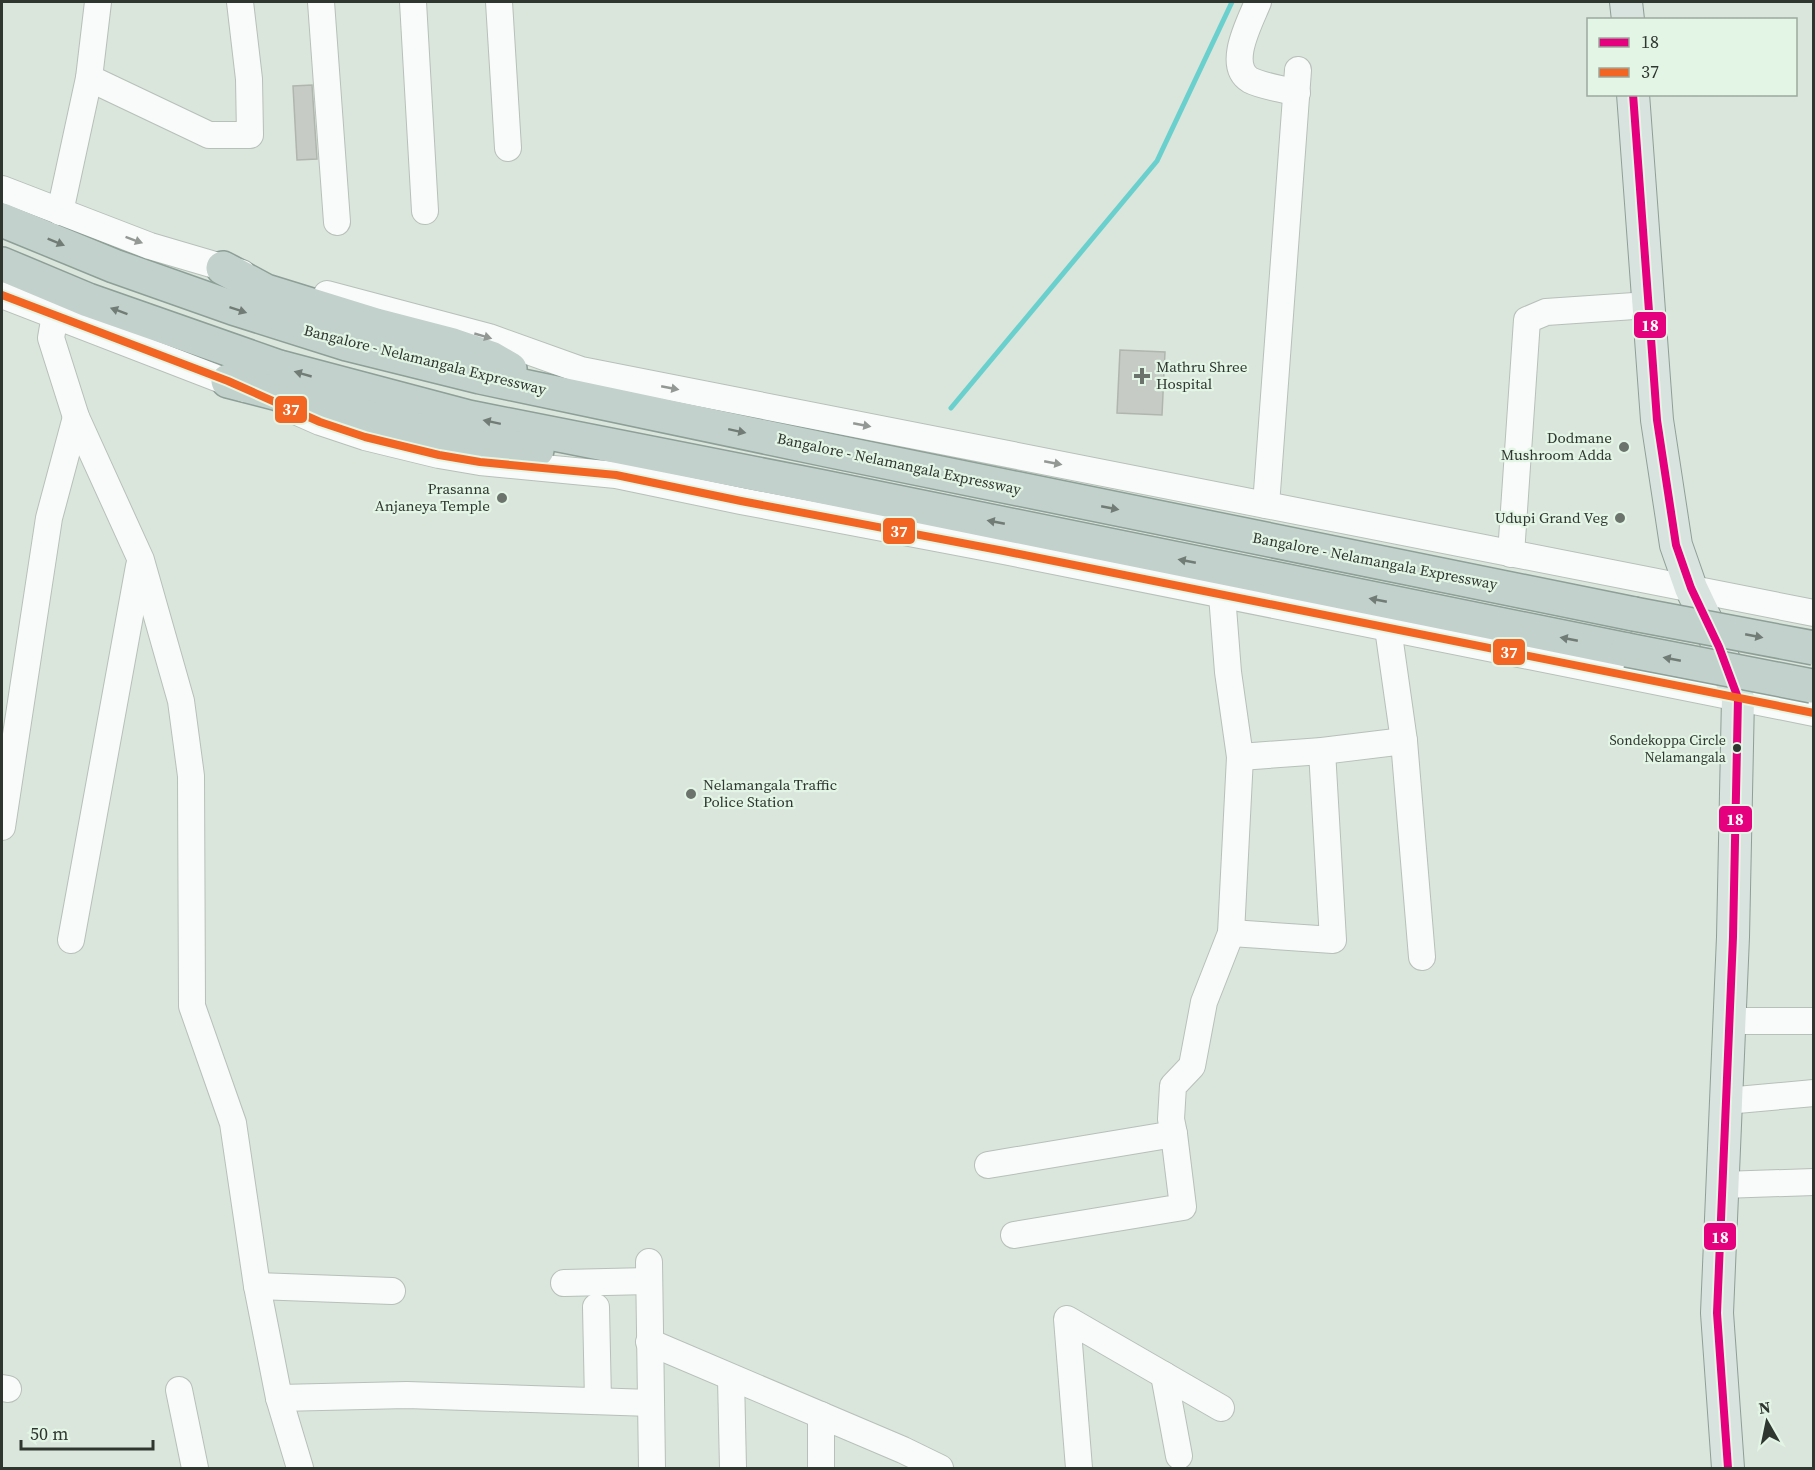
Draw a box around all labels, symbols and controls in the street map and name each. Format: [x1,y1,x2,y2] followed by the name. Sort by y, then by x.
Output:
[1587,18,1797,96] legend
[1641,29,1659,54] text: 18
[1641,59,1659,84] text: 37
[126,235,144,245] one-way arrow
[47,237,65,247] one-way arrow
[110,306,128,316] one-way arrow
[229,306,247,315] one-way arrow
[1633,311,1667,339] line badge: 18
[1641,314,1659,336] text: 18
[302,319,549,400] street label: Bangalore - Nelamangala Expressway
[474,332,492,341] one-way arrow
[1156,356,1248,394] place label: Mathru Shree Hospital
[1133,367,1151,385] marker: Mathru Shree Hospital
[294,369,312,378] one-way arrow
[661,384,680,393] one-way arrow
[274,395,308,424] line badge: 37
[282,398,300,420] text: 37
[482,417,501,426] one-way arrow
[852,421,871,430] one-way arrow
[728,427,747,436] one-way arrow
[775,427,1023,500] street label: Bangalore - Nelamangala Expressway
[1501,427,1612,465] place label: Dodmane Mushroom Adda
[1617,440,1631,454] marker: Dodmane Mushroom Adda
[1044,459,1063,468] one-way arrow
[375,478,490,516] place label: Prasanna Anjaneya Temple
[495,491,509,505] marker: Prasanna Anjaneya Temple
[1101,503,1120,513] one-way arrow
[1495,507,1608,528] place label: Udupi Grand Veg
[1613,511,1627,525] marker: Udupi Grand Veg
[882,517,916,545] line badge: 37
[986,517,1005,526] one-way arrow
[890,520,908,542] text: 37
[1251,526,1500,595] street label: Bangalore - Nelamangala Expressway
[1178,556,1197,565] one-way arrow
[1369,595,1388,604] one-way arrow
[1745,632,1764,641] one-way arrow
[1560,634,1579,643] one-way arrow
[1492,638,1526,666] line badge: 37
[1500,641,1518,663] text: 37
[1663,654,1682,663] one-way arrow
[1609,730,1727,767] place label: Sondekoppa Circle Nelamangala
[1731,742,1743,754] marker: Sondekoppa Circle Nelamangala
[703,774,837,812] place label: Nelamangala Traffic Police Station
[684,787,698,801] marker: Nelamangala Traffic Police Station
[1718,805,1753,833] line badge: 18
[1726,808,1744,830] text: 18
[1703,1222,1737,1251] line badge: 18
[1711,1226,1729,1248] text: 18
[1737,1392,1797,1452] north arrow
[1757,1395,1772,1419] text: N
[21,1413,153,1451] scale bar
[30,1421,68,1446] text: 50 m

